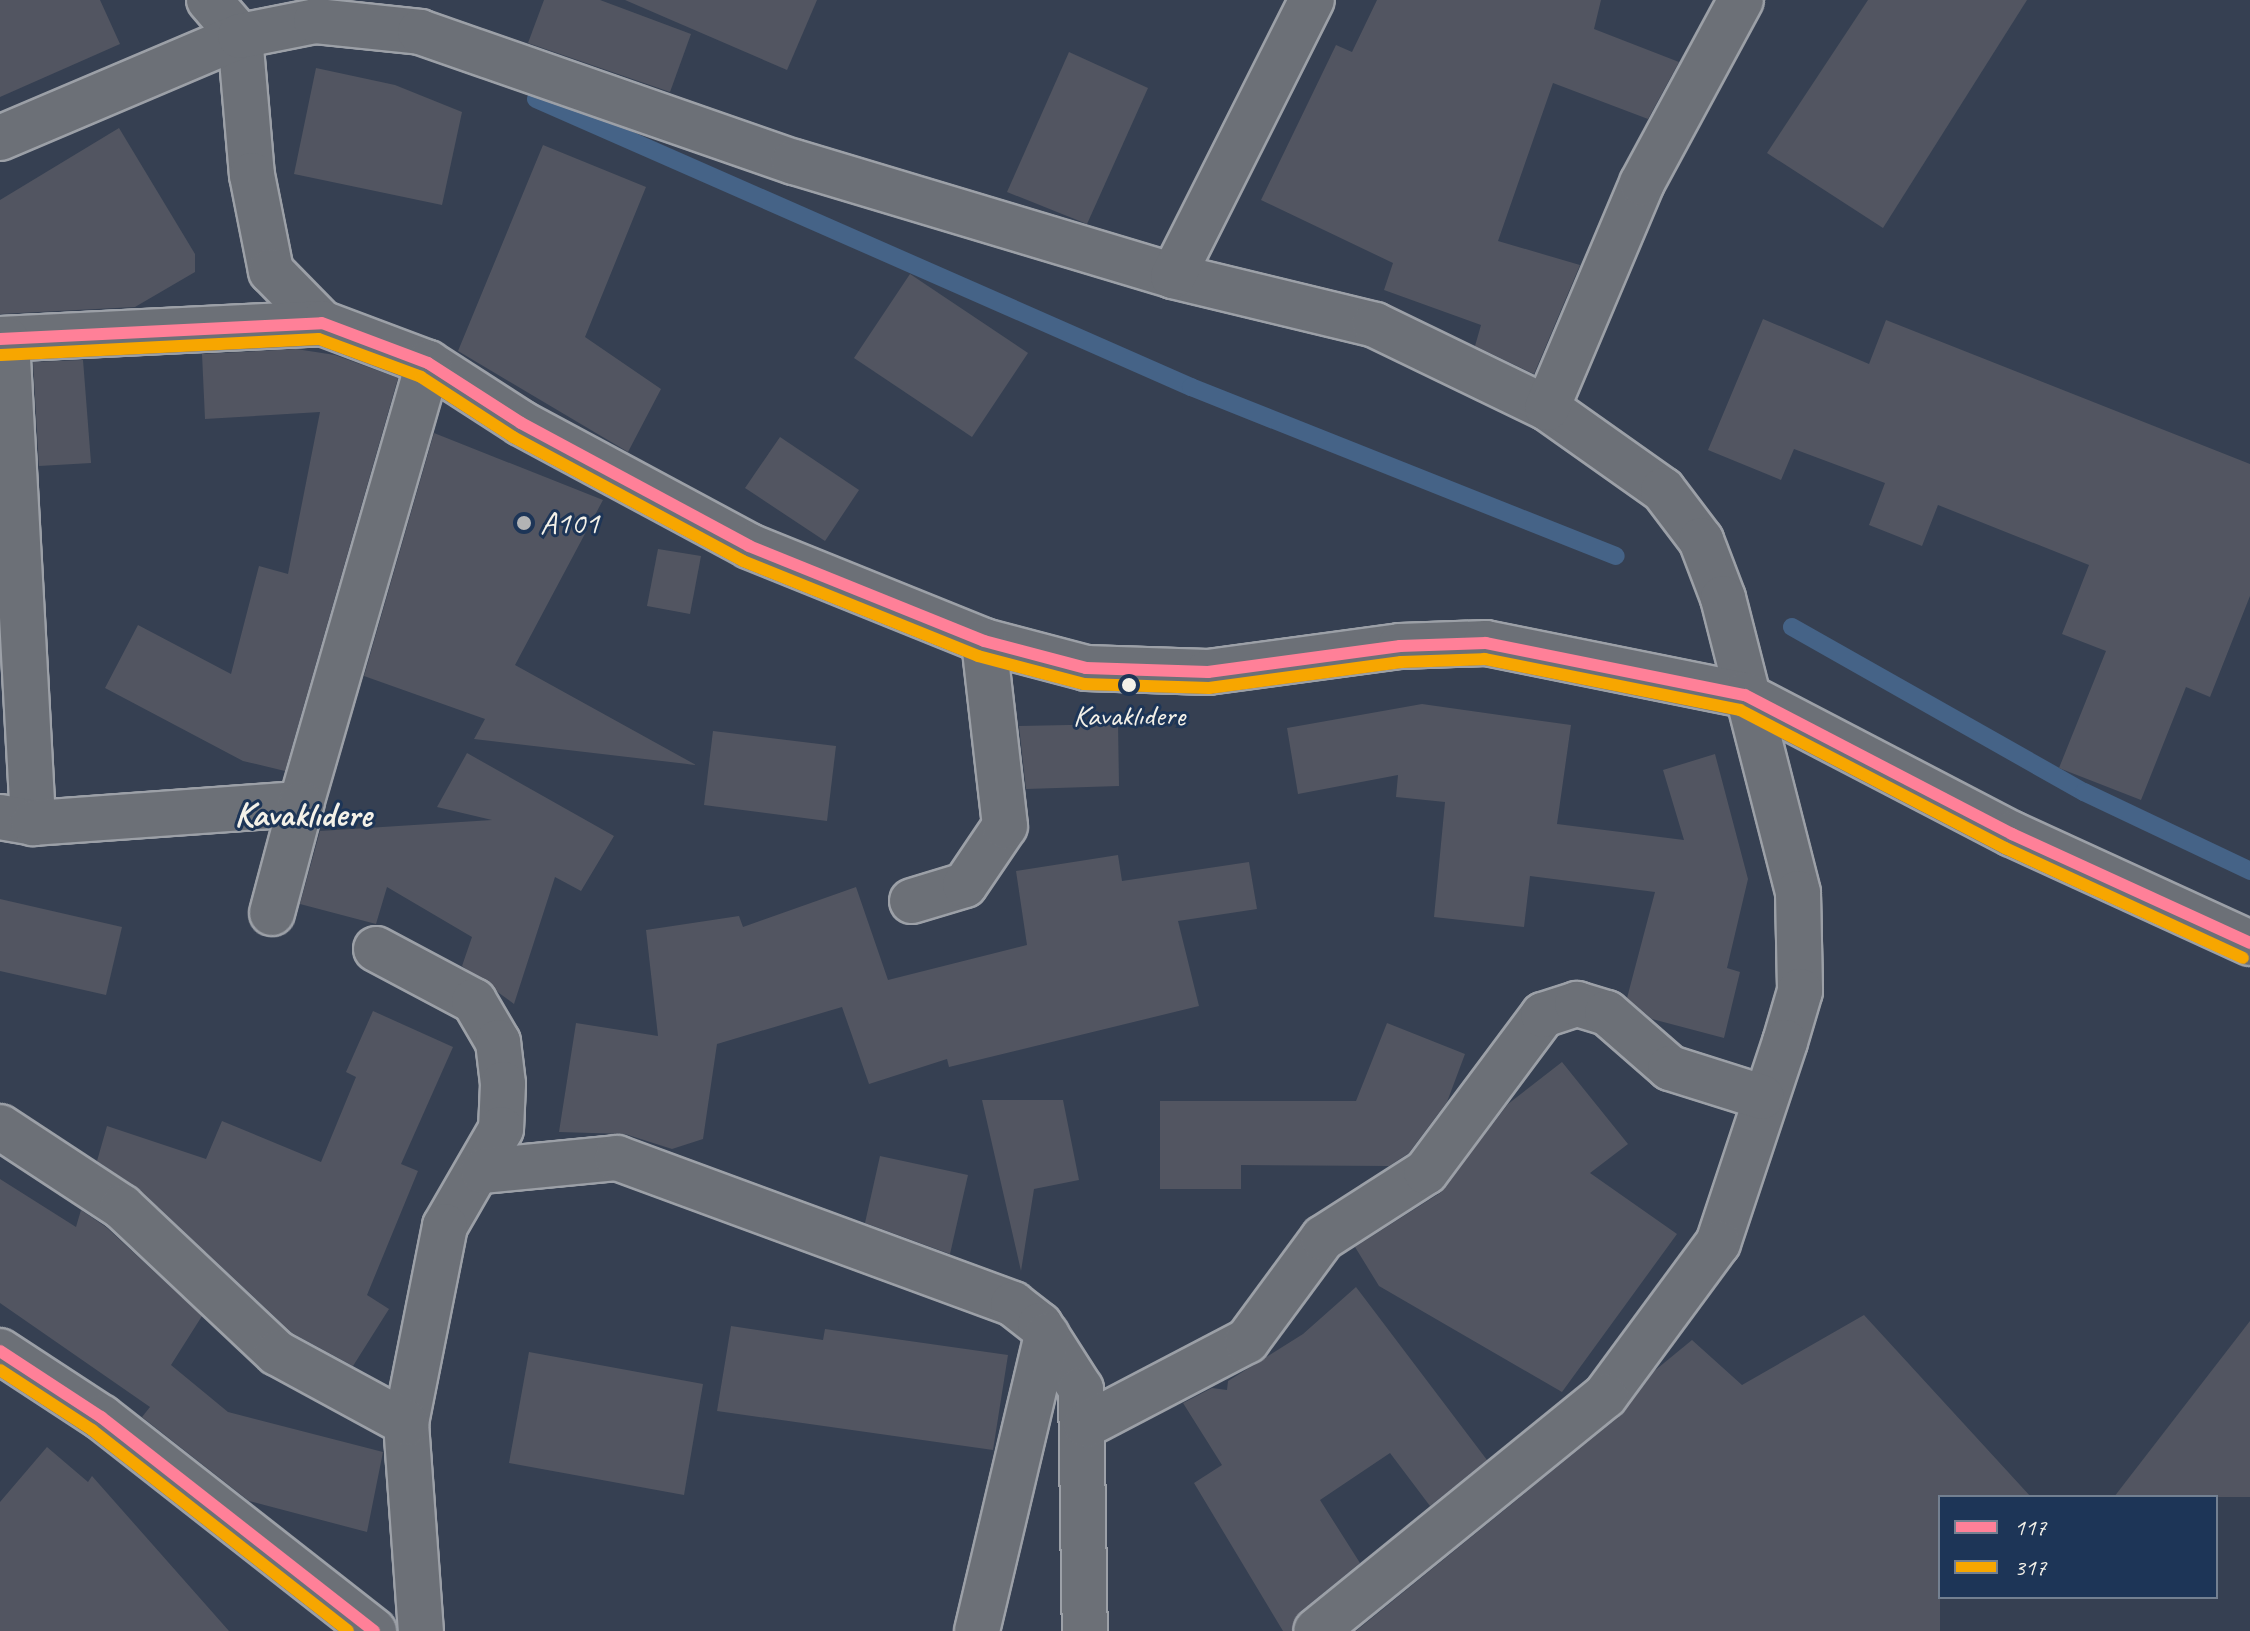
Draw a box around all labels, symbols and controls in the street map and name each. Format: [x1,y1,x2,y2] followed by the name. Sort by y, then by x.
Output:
[540,504,599,542] place label: A101
[515,514,533,532] marker: A101
[1121,677,1137,693] marker: Kavaklıdere
[1073,697,1185,733] place label: Kavaklıdere
[235,793,371,837] district label: Kavaklıdere
[1938,1495,2218,1599] legend
[2014,1512,2046,1542] text: 117
[2014,1552,2046,1582] text: 317

